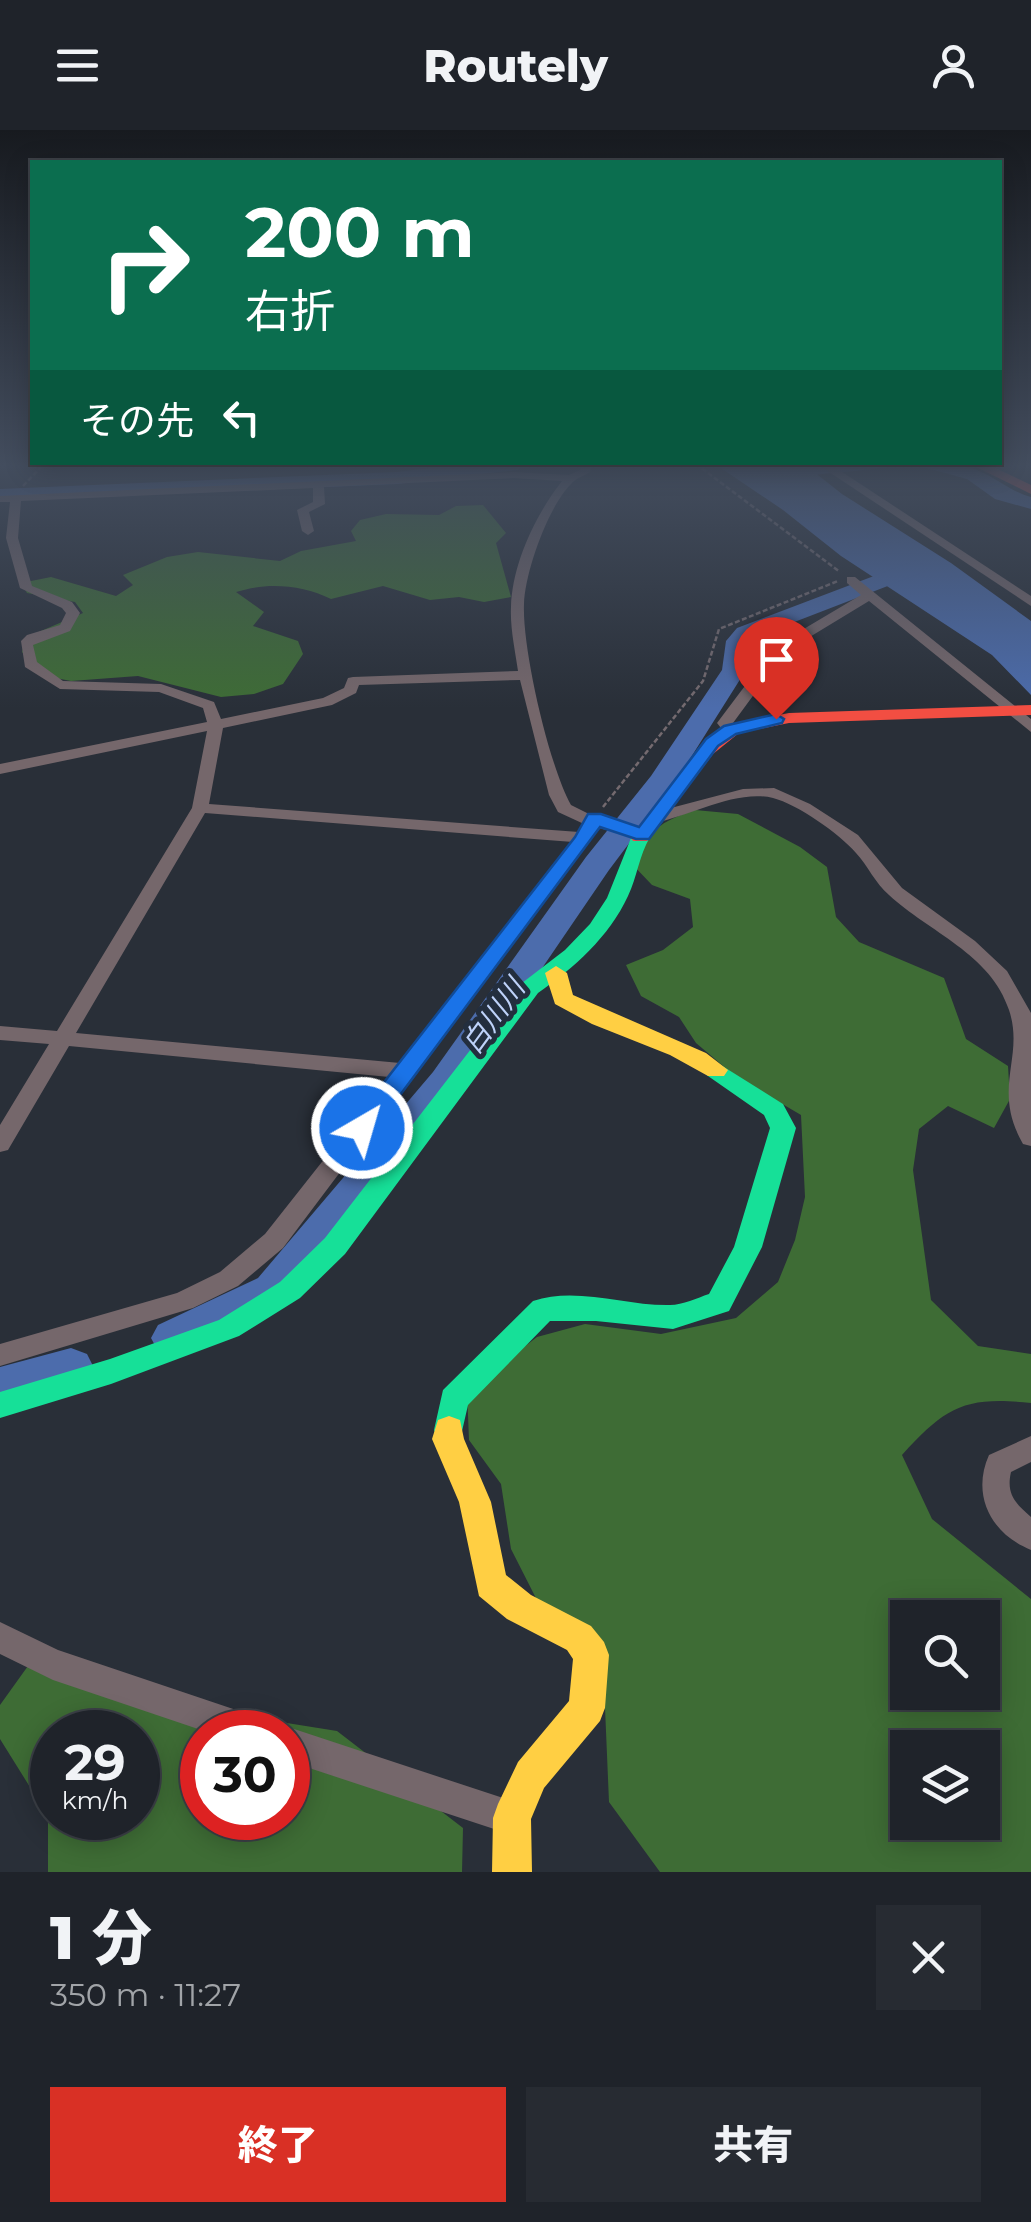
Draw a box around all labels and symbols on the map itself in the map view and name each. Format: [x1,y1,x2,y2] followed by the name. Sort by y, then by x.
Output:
[734,617,819,720] pin
[455,970,533,1060] water label: 白川川
[310,1076,414,1180] position arrow
[180,1710,310,1840] speed limit sign: 30

